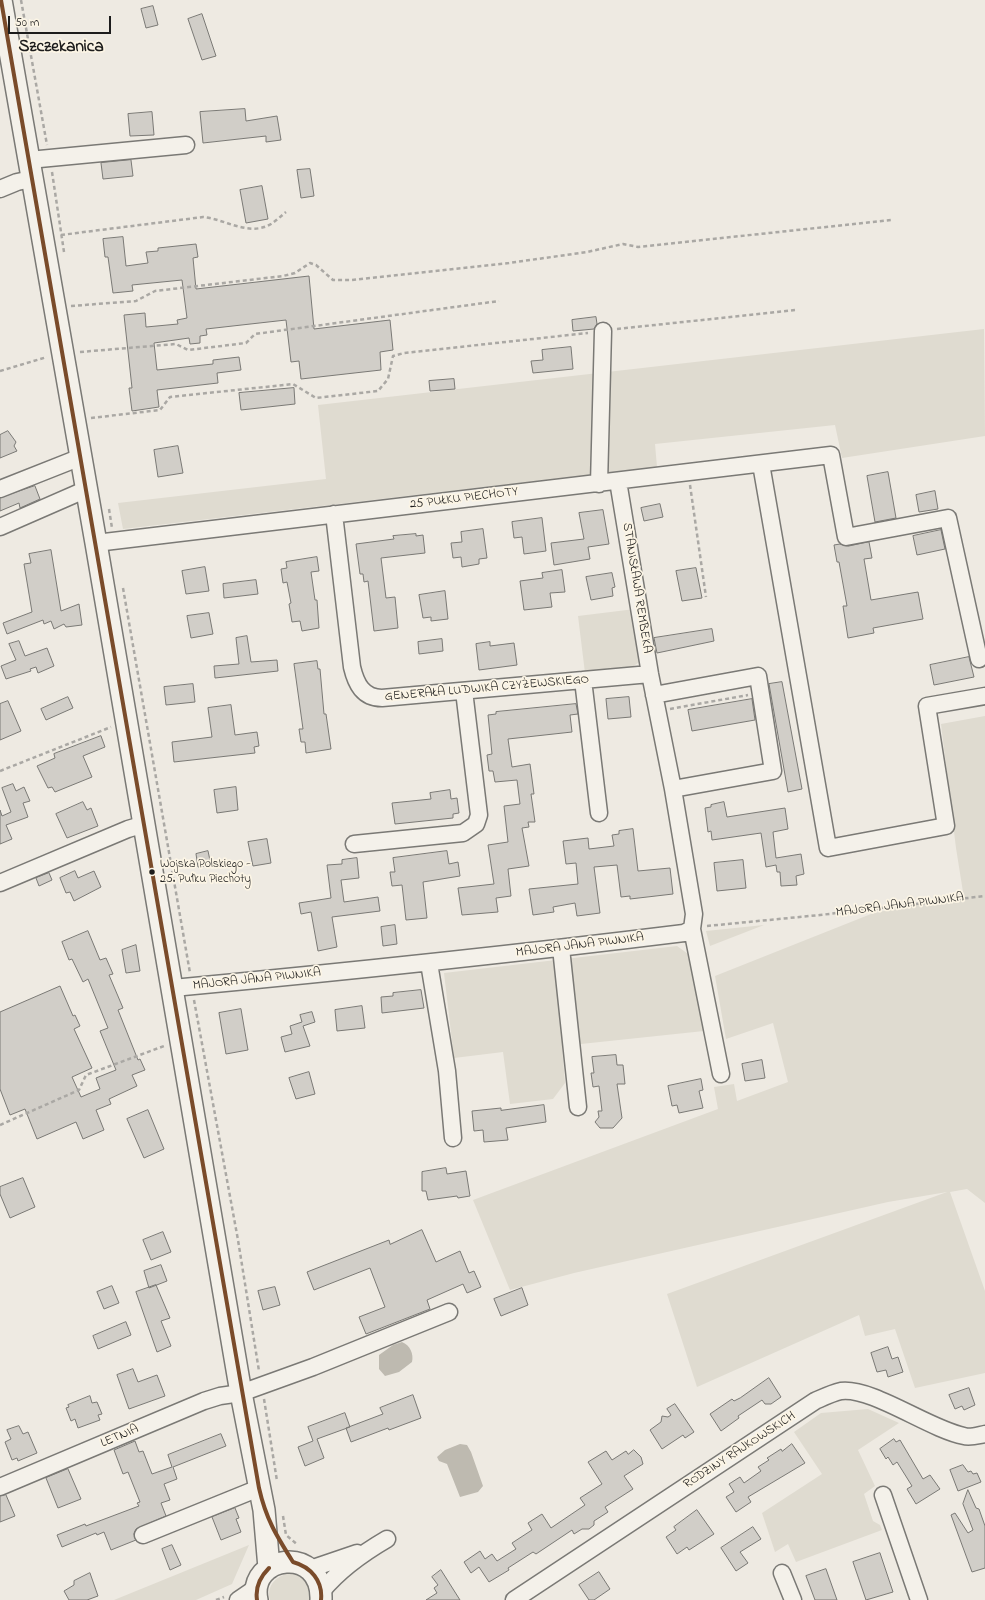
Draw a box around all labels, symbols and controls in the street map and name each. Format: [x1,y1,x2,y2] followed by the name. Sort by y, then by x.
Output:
[10,8,113,34] scale bar
[15,14,39,32] text: 50 m
[18,38,104,58] district label: Szczekanica
[409,485,519,513] street label: 25 PUŁKU PIECHOTY
[618,522,654,654] street label: STANISŁAWA REMBEKA
[384,672,590,706] street label: GENERAŁA LUDWIKA CZYŻEWSKIEGO
[160,858,251,886] place label: Wojska Polskiego - 25. Pułku Piechoty
[147,867,157,877] marker: Wojska Polskiego - 25. Pułku Piechoty
[835,890,965,922] street label: MAJORA JANA PIWNIKA
[515,930,645,962] street label: MAJORA JANA PIWNIKA
[192,966,322,994] street label: MAJORA JANA PIWNIKA
[681,1409,799,1493] street label: RODZINY RAJKOWSKICH
[99,1422,141,1452] street label: LETNIA

